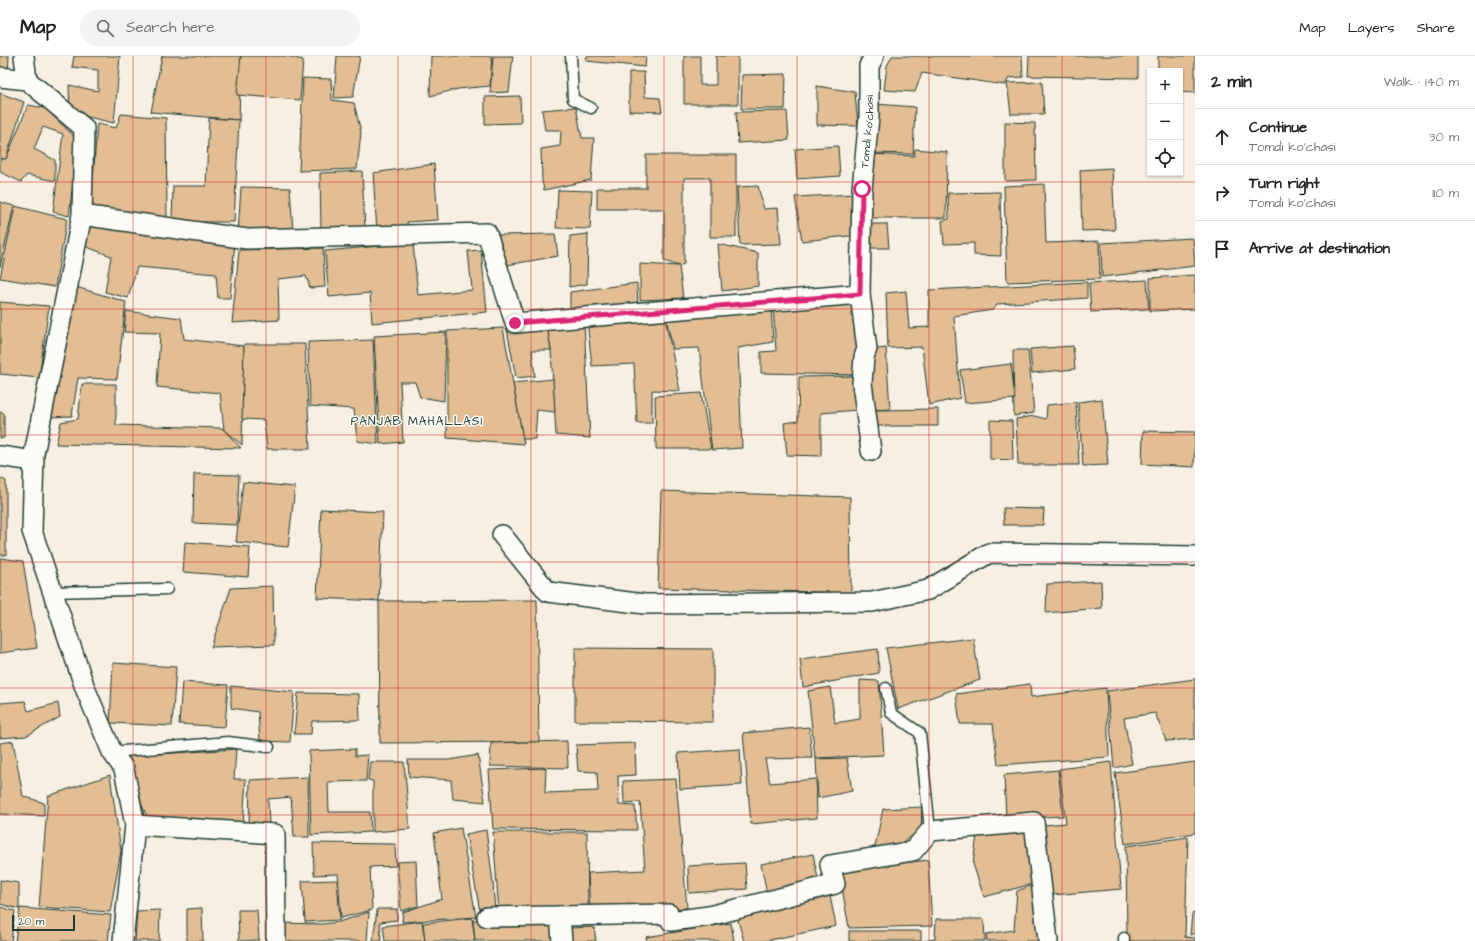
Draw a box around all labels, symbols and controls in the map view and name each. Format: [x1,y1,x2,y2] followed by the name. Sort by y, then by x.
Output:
[80,10,360,46] search box
[20,14,56,41] text: Map
[94,17,116,39] icon: search
[126,17,215,38] text: Search here
[1299,18,1326,38] text: Map
[1348,18,1395,38] text: Layers
[1417,18,1455,38] text: Share
[1147,68,1183,176] map controls
[1147,68,1183,104] button: +
[1211,70,1252,94] text: 2 min
[1384,73,1459,91] text: Walk · 140 m
[857,95,877,169] street label: Tomdi ko'chasi
[1147,104,1183,140] button: −
[1249,117,1307,138] text: Continue
[1211,126,1233,148] icon: ahead
[1429,128,1459,146] text: 30 m
[1249,138,1336,156] text: Tomdi ko'chasi
[1147,140,1183,176] button: locate
[1249,173,1320,194] text: Turn right
[853,180,871,198] route start
[1211,182,1233,204] icon: right
[1432,184,1459,202] text: 110 m
[1249,194,1336,212] text: Tomdi ko'chasi
[1211,238,1233,260] icon: arrive
[1249,238,1390,259] text: Arrive at destination
[506,314,524,332] route end
[351,413,483,430] district label: PANJAB MAHALLASI
[12,913,75,932] scale bar
[18,914,44,929] text: 20 m

